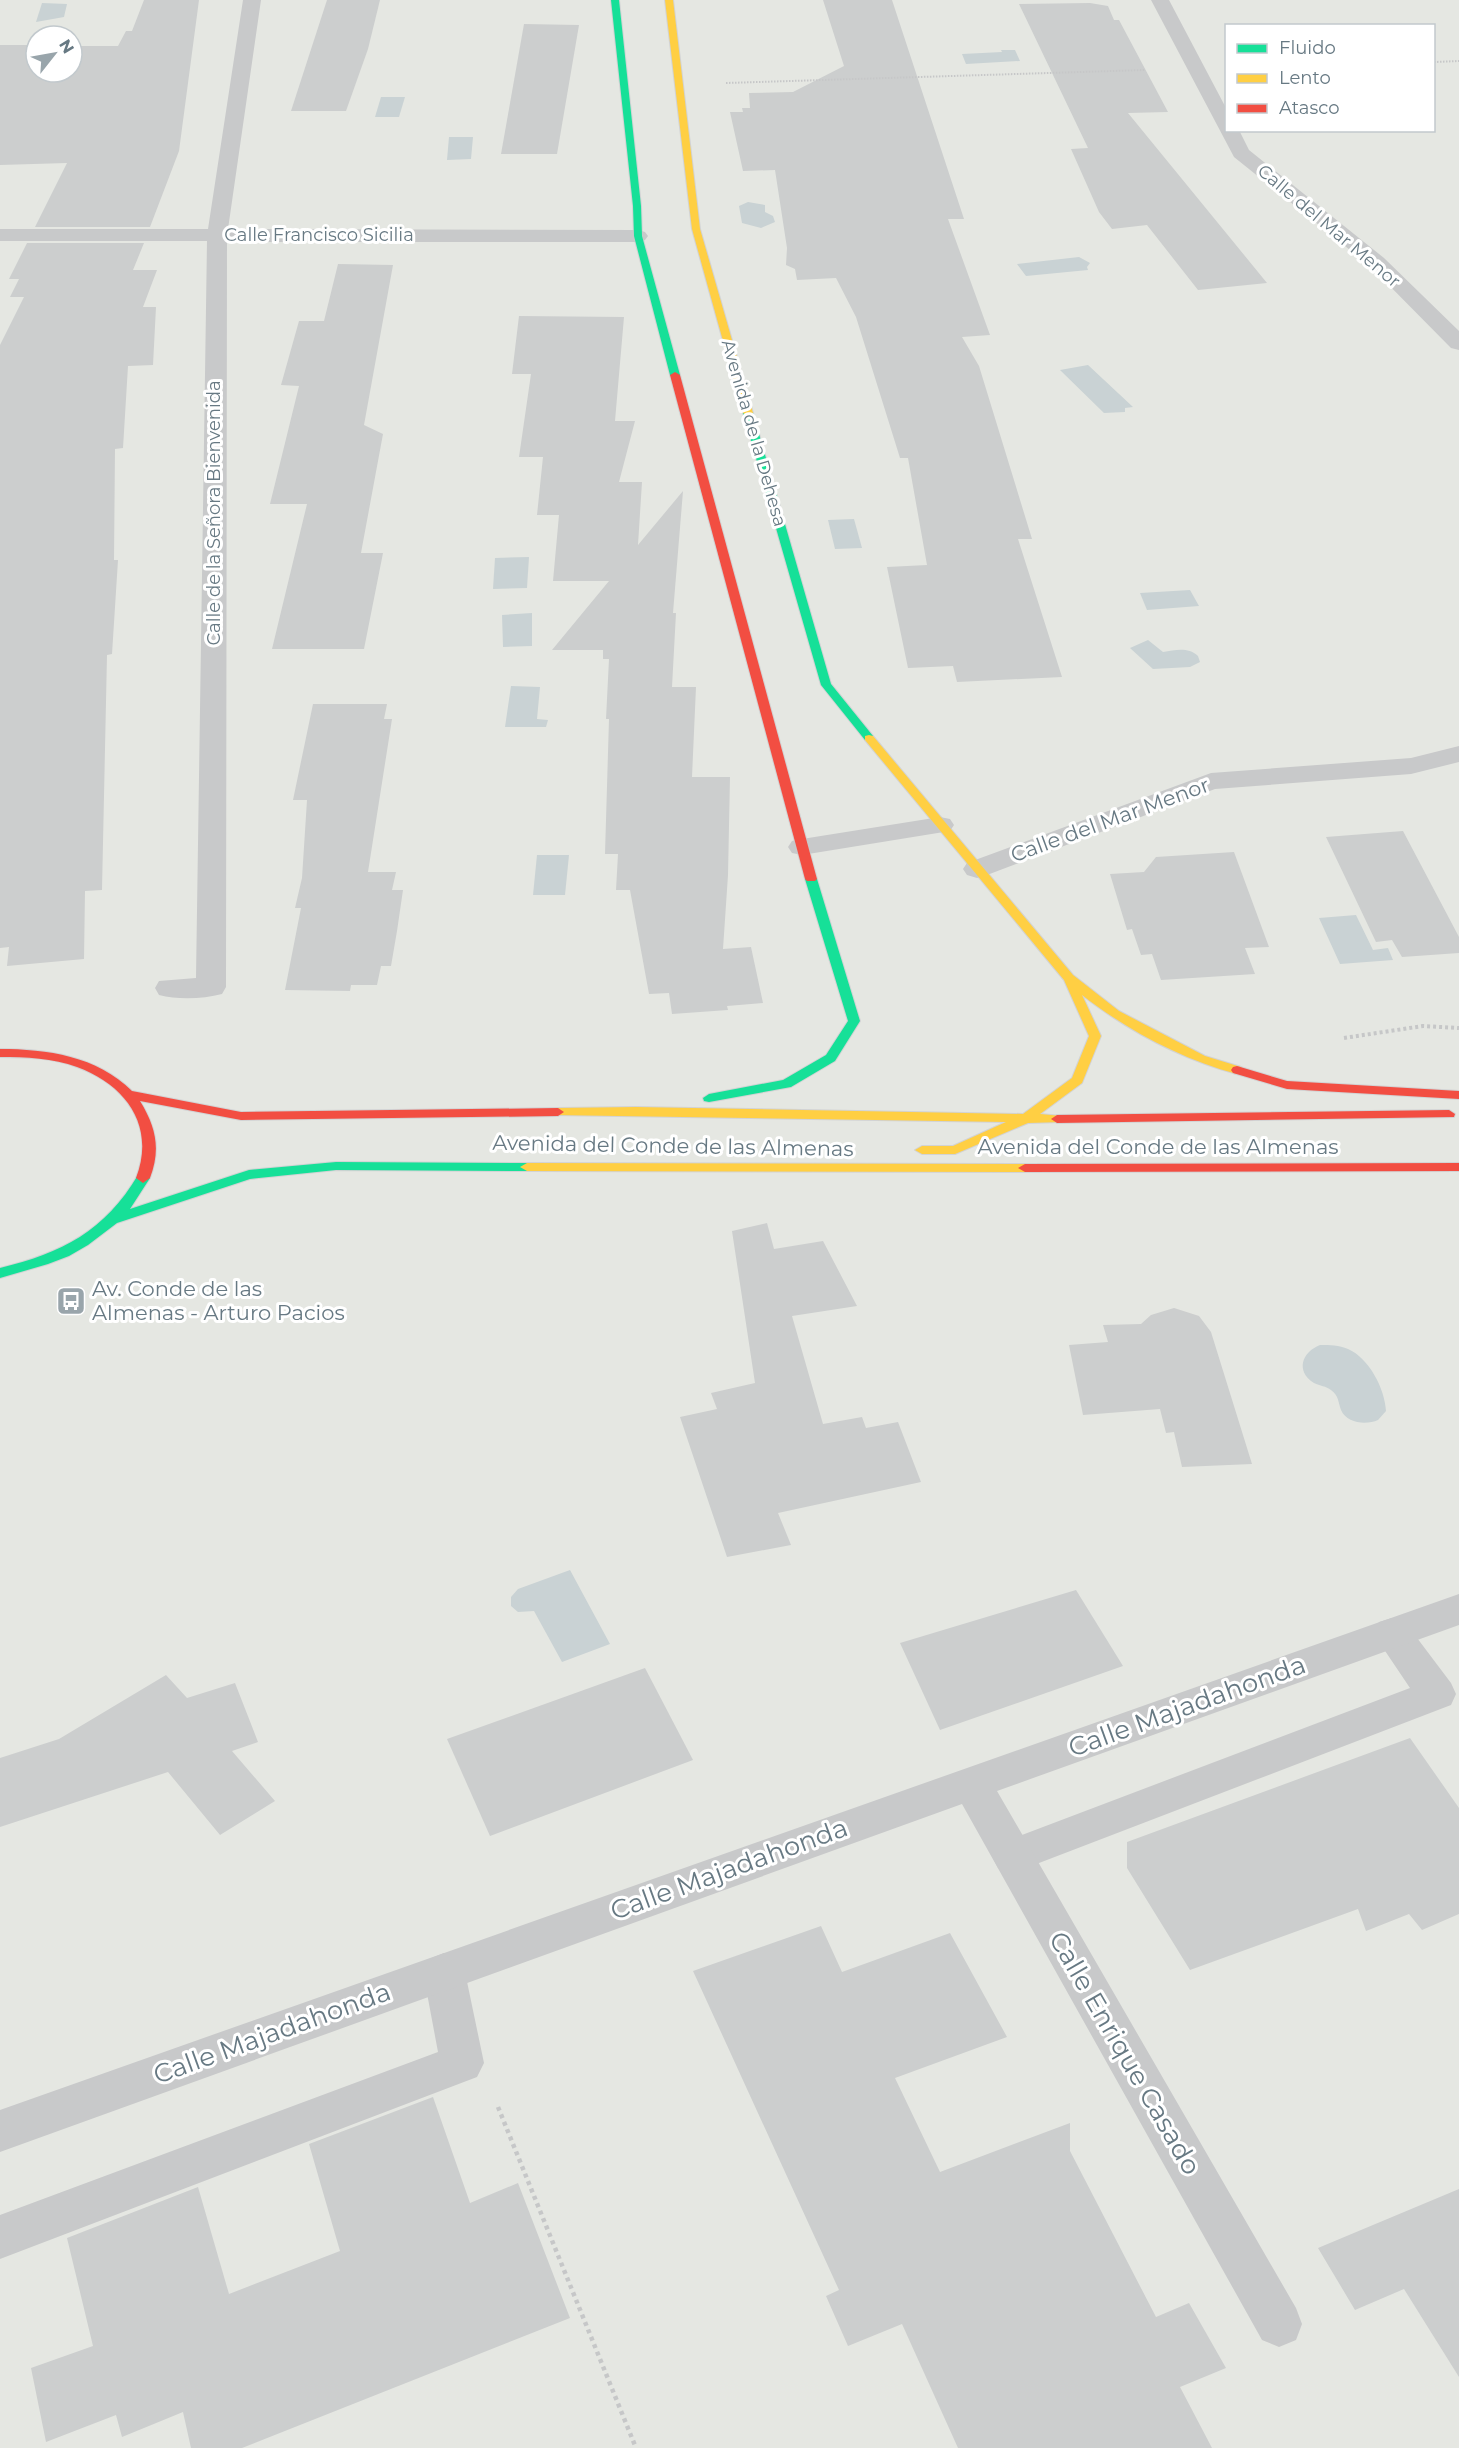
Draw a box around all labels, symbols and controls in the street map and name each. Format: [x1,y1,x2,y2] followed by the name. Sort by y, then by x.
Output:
[24,24,84,84] north arrow
[1225,24,1435,132] legend
[55,36,78,57] text: N
[1279,37,1336,59] text: Fluido
[1279,67,1331,89] text: Lento
[1279,97,1339,119] text: Atasco
[1253,160,1405,292] street label: Calle del Mar Menor
[224,224,414,246] street label: Calle Francisco Sicilia
[717,337,791,529] street label: Avenida de la Dehesa
[203,380,225,646] street label: Calle de la Señora Bienvenida
[1007,772,1213,867] street label: Calle del Mar Menor
[492,1130,854,1161] street label: Avenida del Conde de las Almenas
[977,1134,1339,1159] street label: Avenida del Conde de las Almenas
[92,1276,345,1325] place label: Av. Conde de las Almenas - Arturo Pacios
[55,1285,87,1317] bus stop icon: Av. Conde de las Almenas - Arturo Pacios
[1064,1648,1310,1764] street label: Calle Majadahonda
[606,1811,852,1927] street label: Calle Majadahonda
[1042,1926,1208,2180] street label: Calle Enrique Casado
[149,1975,395,2091] street label: Calle Majadahonda

